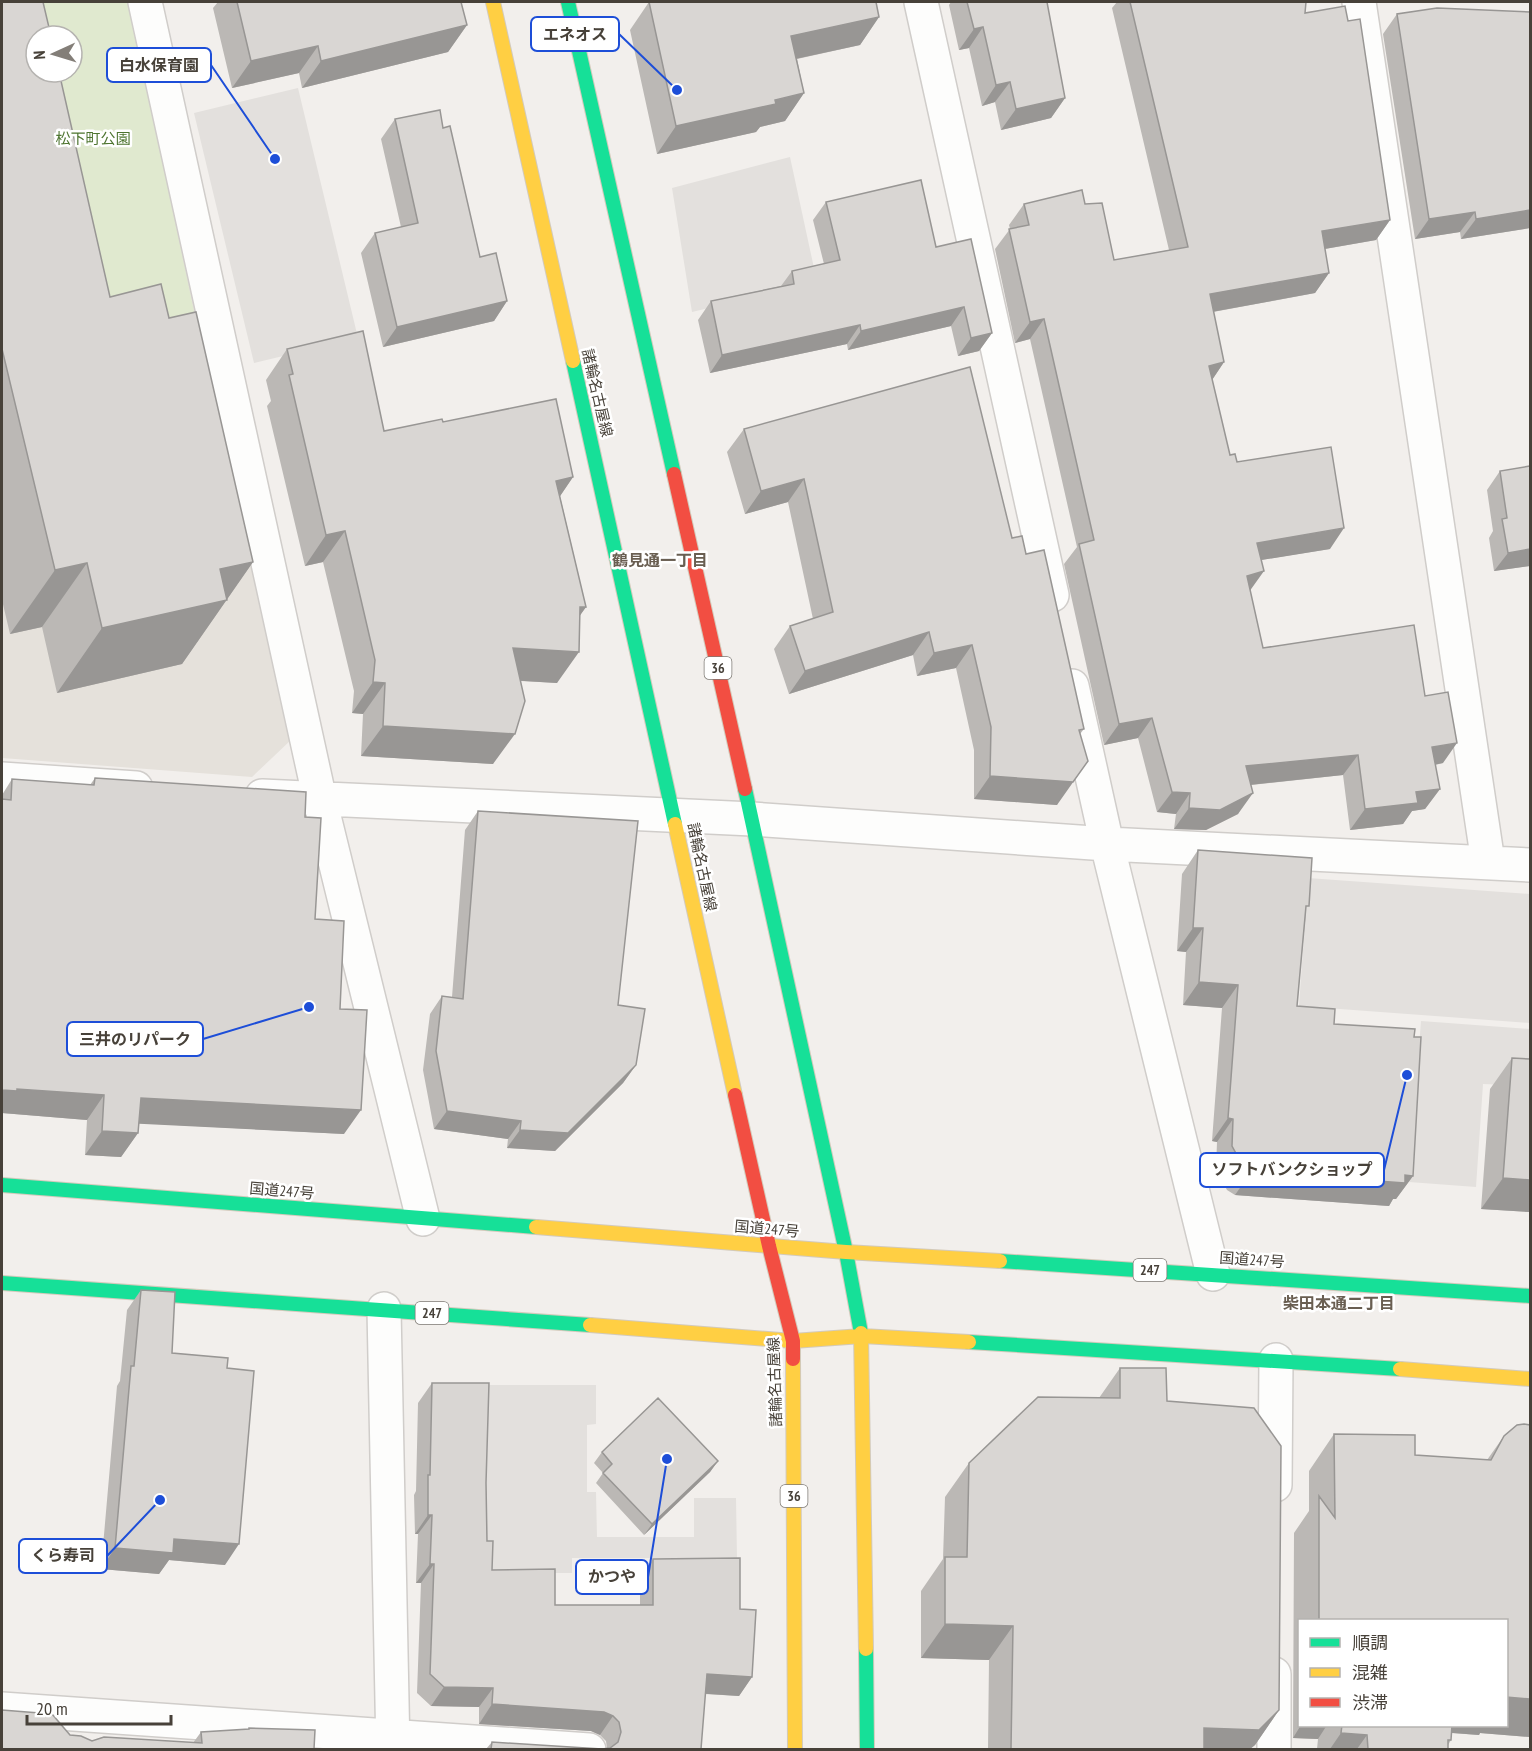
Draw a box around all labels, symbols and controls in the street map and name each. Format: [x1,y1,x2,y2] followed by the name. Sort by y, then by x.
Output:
[531,17,619,51] callout: エネオス
[24,24,84,84] north arrow
[543,24,607,44] text: エネオス
[107,48,211,82] callout: 白水保育園
[29,50,49,60] text: N
[119,55,199,75] text: 白水保育園
[55,129,131,148] park label: 松下町公園
[578,347,617,439] street label: 諸輪名古屋線
[612,550,708,570] district label: 鶴見通一丁目
[704,657,732,679] road number: 36
[684,821,721,913] street label: 諸輪名古屋線
[67,1022,203,1056] callout: 三井のリパーク
[79,1029,191,1049] text: 三井のリパーク
[1200,1153,1384,1187] callout: ソフトバンクショップ
[1212,1159,1372,1179] text: ソフトバンクショップ
[249,1178,315,1203] street label: 国道247号
[734,1216,800,1241] street label: 国道247号
[1219,1248,1285,1271] street label: 国道247号
[1134,1259,1166,1281] road number: 247
[1283,1293,1395,1313] district label: 柴田本通二丁目
[416,1302,448,1324] road number: 247
[763,1337,786,1427] street label: 諸輪名古屋線
[780,1485,808,1507] road number: 36
[19,1539,107,1573] callout: くら寿司
[31,1545,95,1565] text: くら寿司
[576,1560,648,1594] callout: かつや
[588,1566,636,1586] text: かつや
[1298,1619,1508,1727] legend
[1352,1631,1388,1654] text: 順調
[1352,1661,1388,1684] text: 混雑
[27,1688,171,1726] scale bar
[1352,1691,1388,1714] text: 渋滞
[36,1697,68,1720] text: 20 m

